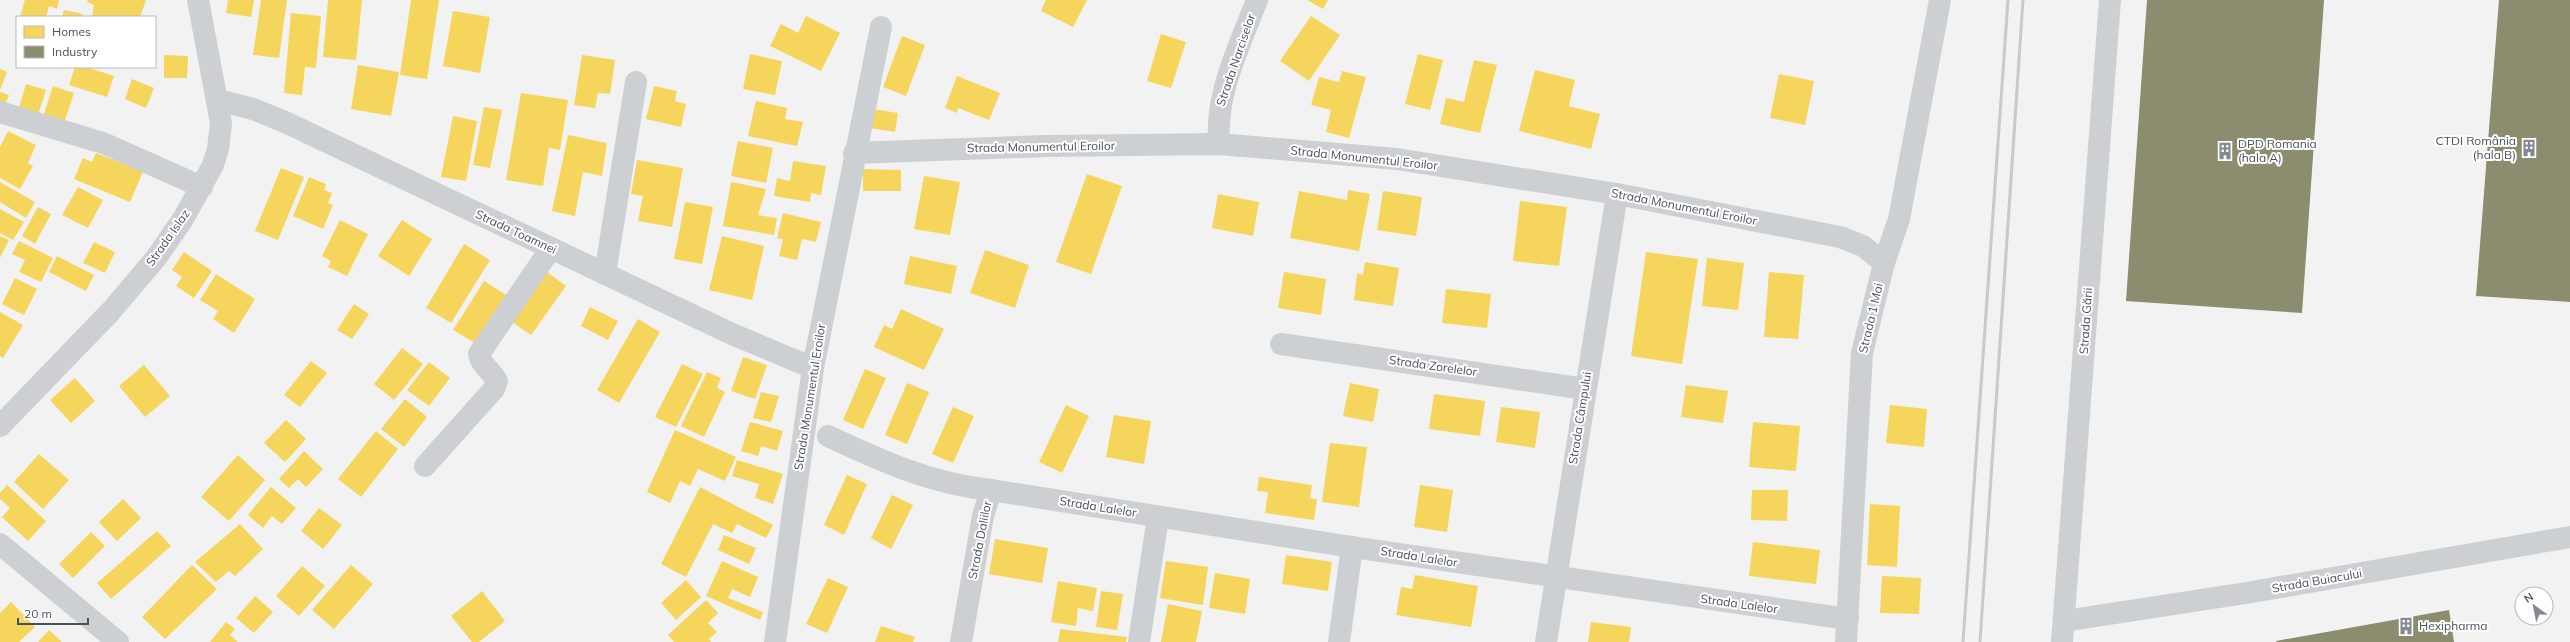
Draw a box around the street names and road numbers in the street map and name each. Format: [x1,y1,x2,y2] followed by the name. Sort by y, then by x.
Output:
[1213,11,1259,108] street label: Strada Narciselor
[967,138,1116,155] street label: Strada Monumentul Eroilor
[1290,142,1439,173] street label: Strada Monumentul Eroilor
[1610,185,1759,228] street label: Strada Monumentul Eroilor
[143,206,193,269] street label: Strada Islaz
[473,206,559,257] street label: Strada Toamnei
[1855,281,1886,354] street label: Strada 1 Mai
[2076,287,2095,355] street label: Strada Gării
[791,322,829,471] street label: Strada Monumentul Eroilor
[1388,352,1479,379] street label: Strada Zorelelor
[1565,370,1594,465] street label: Strada Câmpului
[1058,493,1138,520] street label: Strada Lalelor
[965,499,995,580] street label: Strada Daliilor
[1379,543,1459,570] street label: Strada Lalelor
[2271,565,2363,596] street label: Strada Buiacului
[1699,591,1779,616] street label: Strada Lalelor

